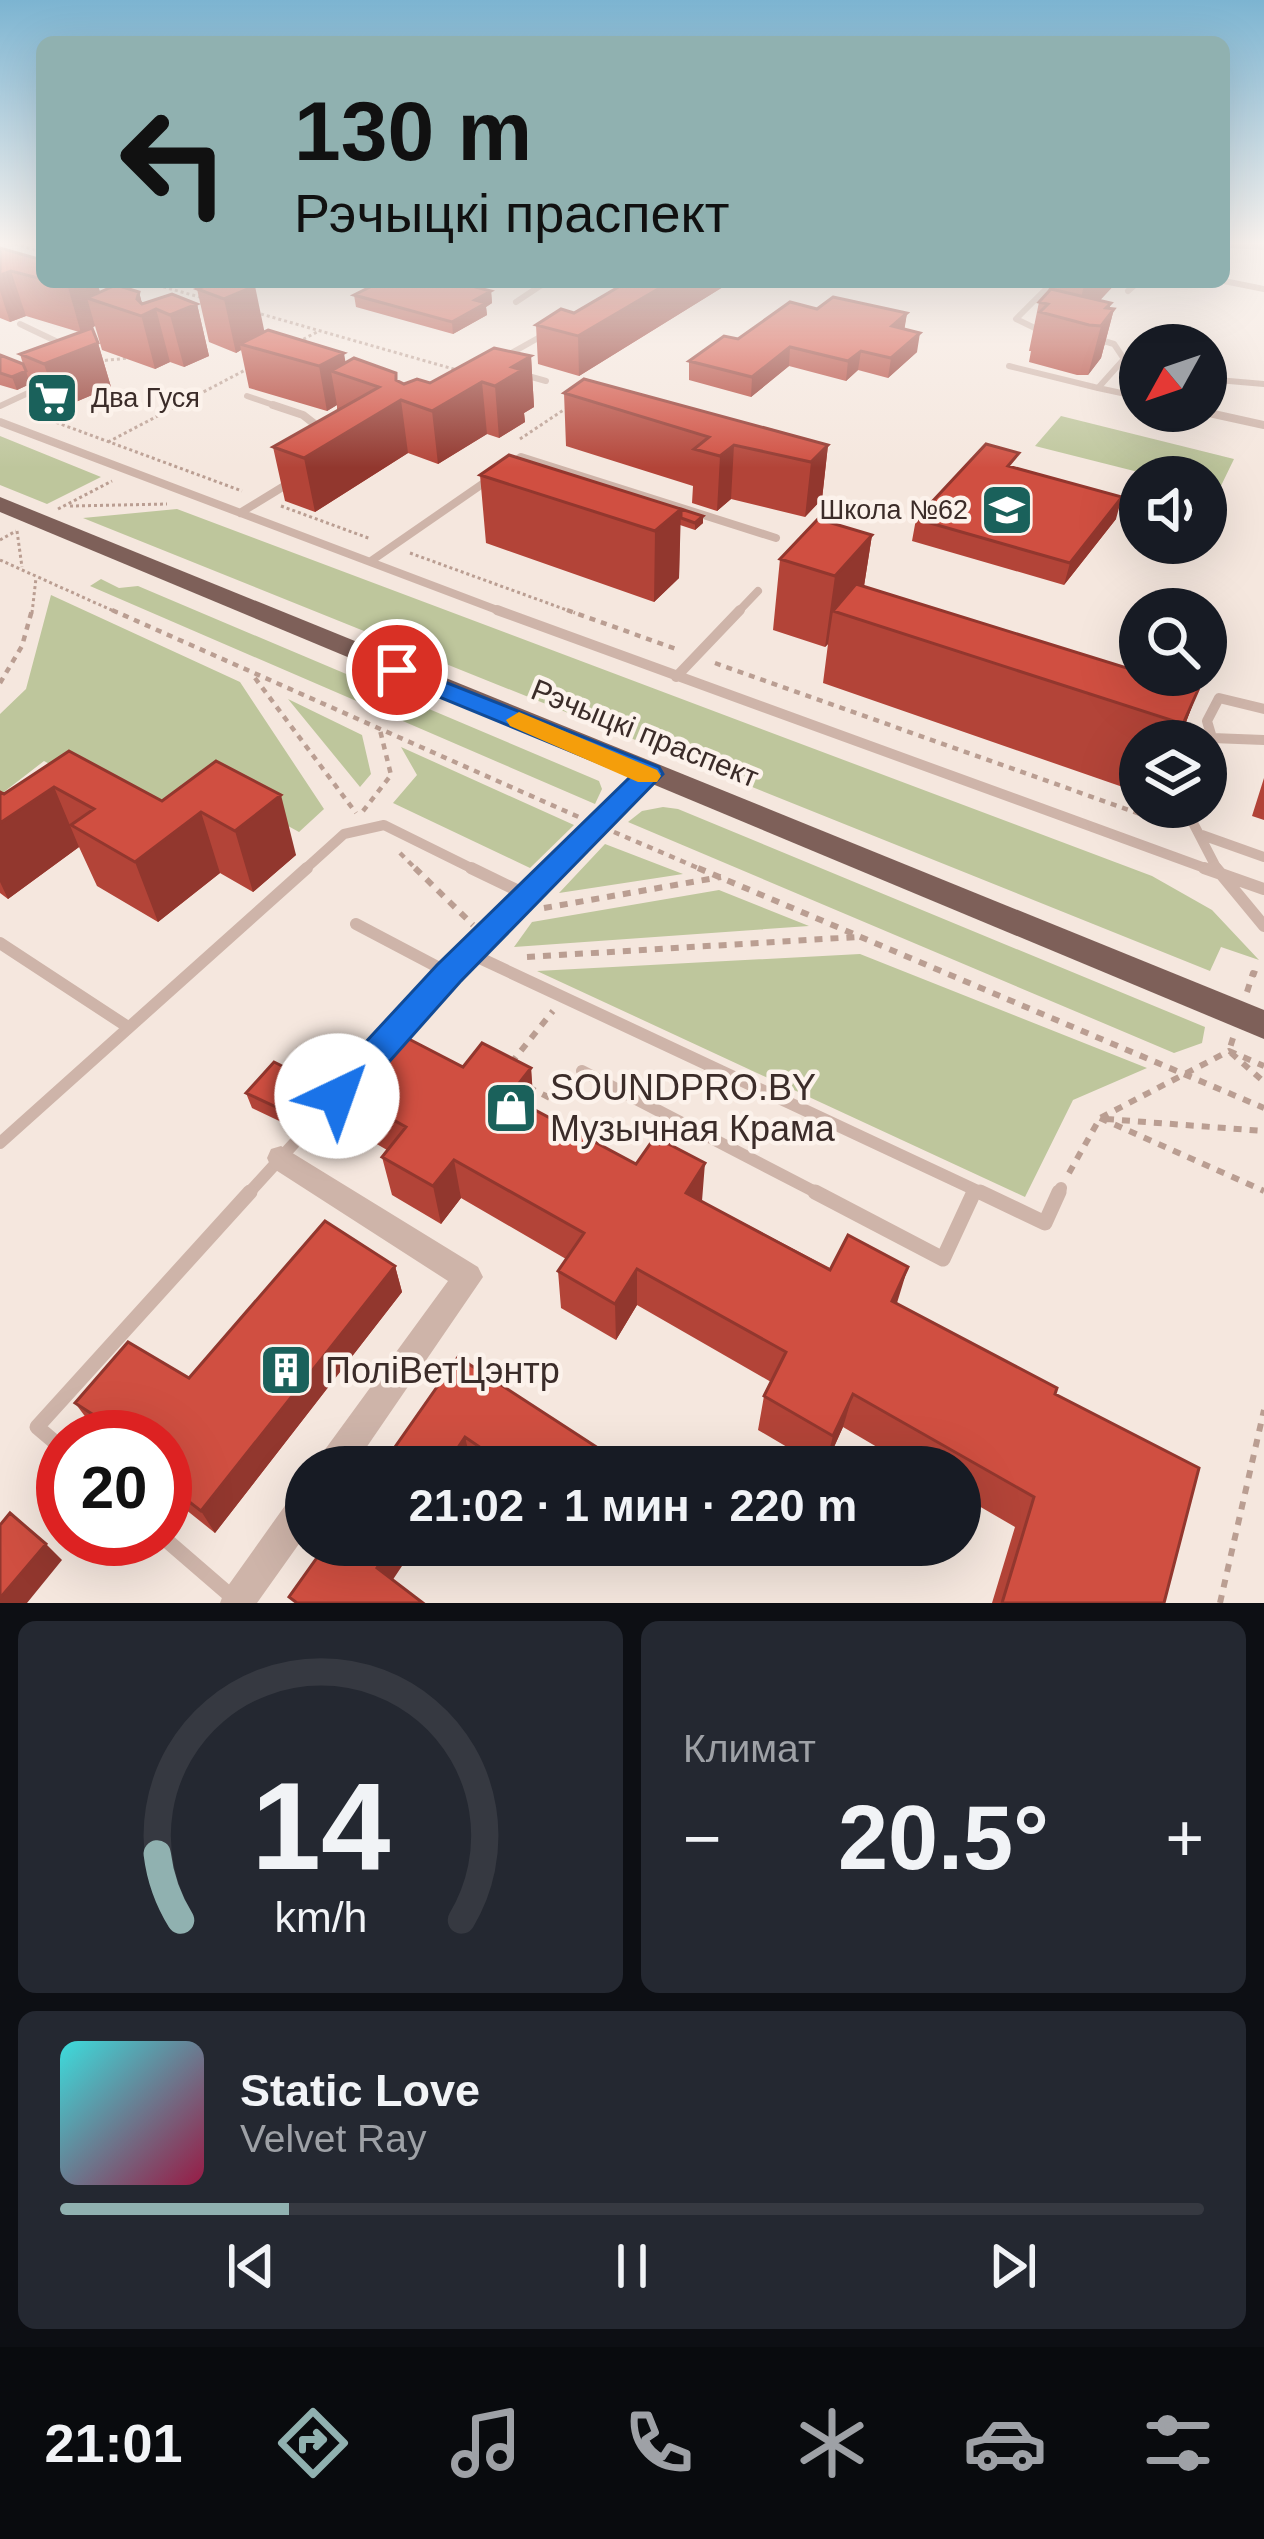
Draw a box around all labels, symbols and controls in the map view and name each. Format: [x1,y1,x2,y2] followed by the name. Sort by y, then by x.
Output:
[96,84,252,240] icon: left
[294,84,532,178] text: 130 m
[294,183,729,243] text: Рэчыцкі праспект
[1119,324,1227,432] north arrow
[1119,324,1227,828] map controls
[24,370,80,426] supermarket icon: Два Гуся
[91,383,200,413] place label: Два Гуся
[1119,456,1227,564] button: sound
[979,482,1035,538] school or university icon: Школа №62
[819,495,968,525] place label: Школа №62
[1119,588,1227,696] button: search
[346,619,448,721] pin
[364,637,430,703] icon: arrive
[527,672,764,794] street label: Рэчыцкі праспект
[1119,720,1227,828] button: layers
[274,1033,400,1159] position arrow
[550,1067,836,1149] place label: SOUNDPRO.BY Музычная Крама
[483,1080,539,1136] shop icon: SOUNDPRO.BY Музычная Крама
[258,1342,314,1398] building icon: ПоліВетЦэнтр
[325,1350,560,1391] place label: ПоліВетЦэнтр
[36,1410,192,1566] speed limit sign: 20
[409,1480,857,1531] text: 21:02 · 1 мин · 220 m
[683,1727,816,1770] text: Климат
[251,1756,390,1895] text: 14
[838,1788,1049,1888] text: 20.5°
[683,1801,722,1875] text: −
[1165,1801,1204,1875] text: +
[274,1893,367,1941] text: km/h
[240,2065,480,2116] text: Static Love
[240,2117,426,2160] text: Velvet Ray
[218,2233,284,2299] icon: previous
[599,2233,665,2299] icon: pause
[980,2233,1046,2299] icon: next
[271,2401,355,2485] icon: directions
[444,2401,528,2485] icon: music
[617,2401,701,2485] icon: phone
[790,2401,874,2485] icon: climate
[963,2401,1047,2485] icon: car
[1136,2401,1220,2485] icon: filters
[44,2413,183,2473] text: 21:01

